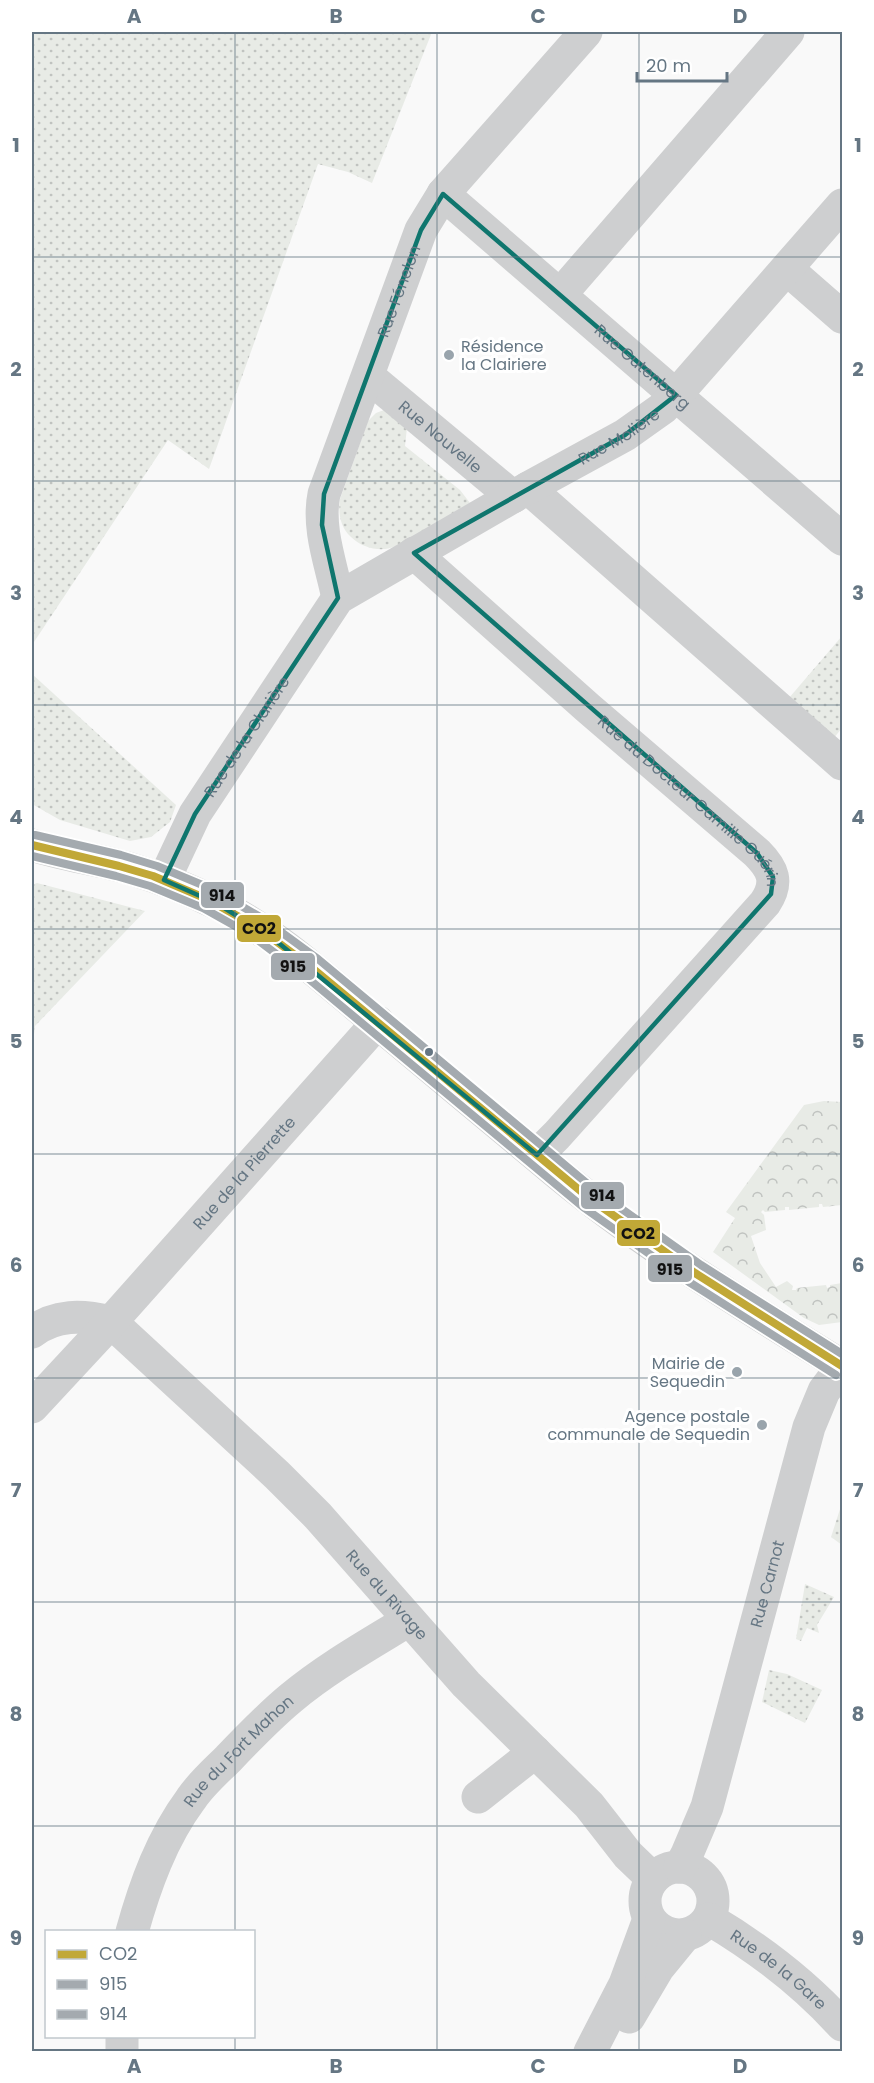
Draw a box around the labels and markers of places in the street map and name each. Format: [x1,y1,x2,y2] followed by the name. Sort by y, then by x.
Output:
[461,335,547,376] place label: Résidence la Clairiere
[442,348,456,362] marker: Résidence la Clairiere
[423,1046,435,1058] unlabelled marker
[650,1352,725,1393] place label: Mairie de Sequedin
[730,1365,744,1379] marker: Mairie de Sequedin
[547,1405,750,1446] place label: Agence postale communale de Sequedin
[755,1418,769,1432] marker: Agence postale communale de Sequedin

